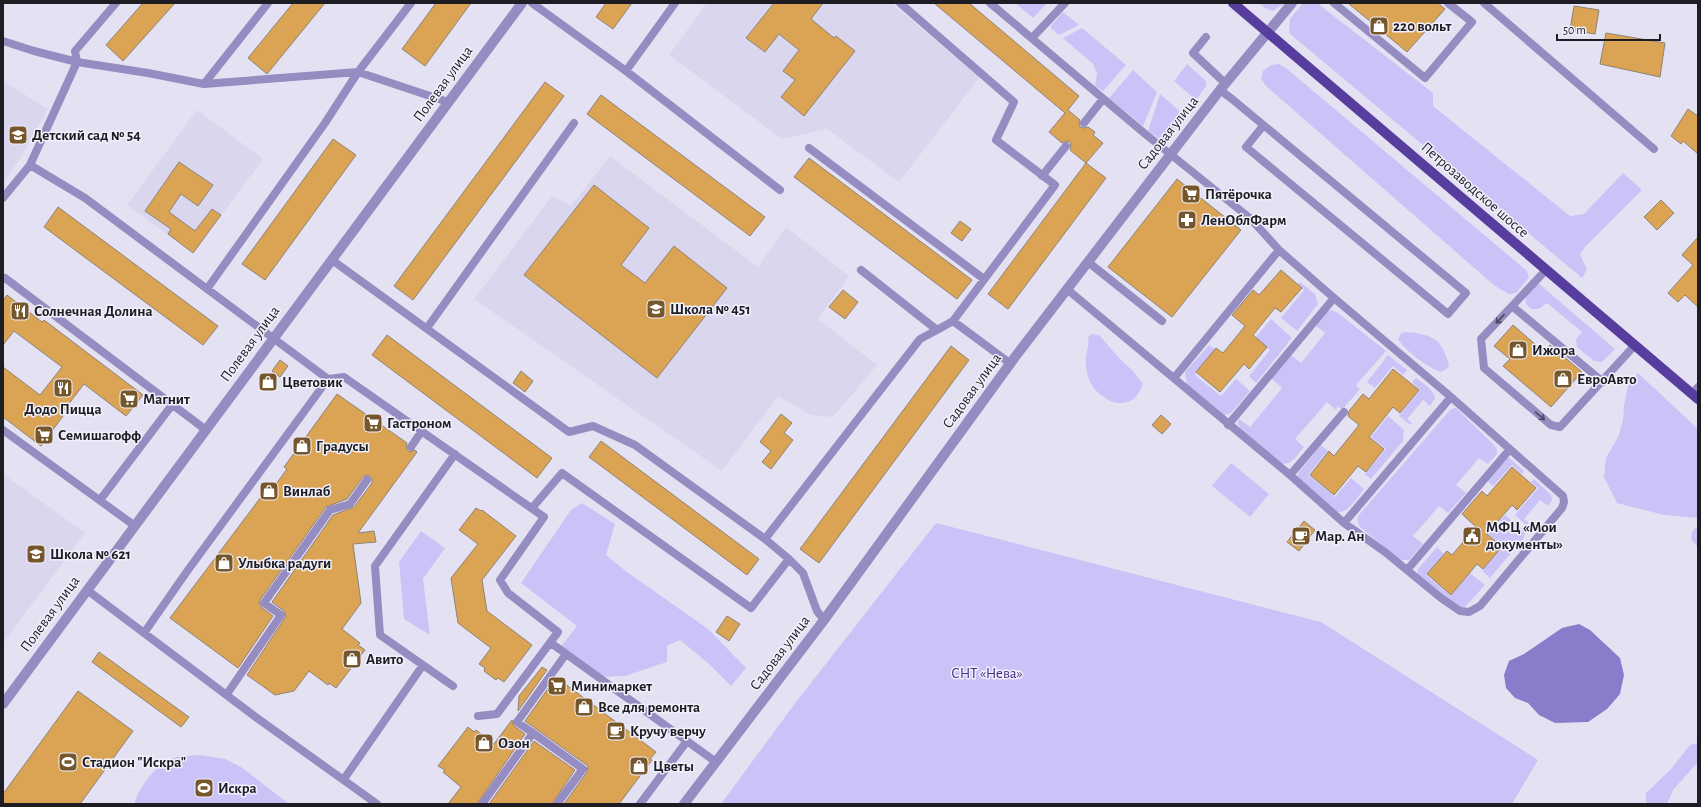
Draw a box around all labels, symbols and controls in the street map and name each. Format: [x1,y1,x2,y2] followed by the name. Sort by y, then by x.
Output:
[1368,15,1390,37] shop icon: 220 вольт
[1557,16,1660,42] scale bar
[1393,19,1451,34] place label: 220 вольт
[1563,24,1586,36] text: 50 m
[411,43,475,125] street label: Полевая улица
[1135,93,1201,173] street label: Садовая улица
[7,124,29,146] school or university icon: Детский сад № 54
[32,128,141,143] place label: Детский сад № 54
[1418,139,1532,241] street label: Петрозаводское шоссе
[1180,183,1202,205] supermarket icon: Пятёрочка
[1205,187,1272,202] place label: Пятёрочка
[1176,209,1198,231] pharmacy icon: ЛенОблФарм
[1201,213,1286,228] place label: ЛенОблФарм
[645,298,667,320] school or university icon: Школа № 451
[9,300,31,322] restaurant icon: Солнечная Долина
[670,302,751,317] place label: Школа № 451
[218,303,282,385] street label: Полевая улица
[34,304,153,319] place label: Солнечная Долина
[1495,314,1505,324] one-way arrow
[1507,339,1529,361] shop icon: Ижора
[1532,343,1575,358] place label: Ижора
[940,351,1004,431] street label: Садовая улица
[1552,368,1574,390] shop icon: ЕвроАвто
[257,371,279,393] shop icon: Цветовик
[1577,372,1637,387] place label: ЕвроАвто
[282,375,343,390] place label: Цветовик
[52,377,74,399] restaurant icon: Додо Пицца
[118,388,140,410] supermarket icon: Магнит
[143,392,190,407] place label: Магнит
[24,402,102,417] place label: Додо Пицца
[1535,411,1545,420] one-way arrow
[362,412,384,434] supermarket icon: Гастроном
[387,416,452,431] place label: Гастроном
[33,424,55,446] supermarket icon: Семишагофф
[58,428,141,443] place label: Семишагофф
[291,435,313,457] shop icon: Градусы
[316,439,369,454] place label: Градусы
[258,480,280,502] shop icon: Винлаб
[283,484,331,499] place label: Винлаб
[1486,520,1563,552] place label: МФЦ «Мои документы»
[1290,525,1312,547] cafe icon: Мар. Ан
[1461,525,1483,547] public building icon: МФЦ «Мои документы»
[1315,529,1365,544] place label: Мар. Ан
[25,543,47,565] school or university icon: Школа № 621
[50,547,131,562] place label: Школа № 621
[213,552,235,574] shop icon: Улыбка радуги
[238,556,331,571] place label: Улыбка радуги
[18,573,82,655] street label: Полевая улица
[747,613,813,693] street label: Садовая улица
[341,648,363,670] shop icon: Авито
[366,652,404,667] place label: Авито
[951,666,1023,681] park label: СНТ «Нева»
[546,675,568,697] supermarket icon: Минимаркет
[571,679,652,694] place label: Минимаркет
[573,696,595,718] shop icon: Все для ремонта
[598,700,700,715] place label: Все для ремонта
[605,720,627,742] cafe icon: Кручу верчу
[630,724,706,739] place label: Кручу верчу
[473,732,495,754] shop icon: Озон
[498,736,530,751] place label: Озон
[57,751,79,773] sports icon: Стадион "Искра"
[82,755,186,770] place label: Стадион "Искра"
[628,755,650,777] shop icon: Цветы
[653,759,694,774] place label: Цветы
[193,777,215,799] sports icon: Искра
[218,781,257,796] place label: Искра

